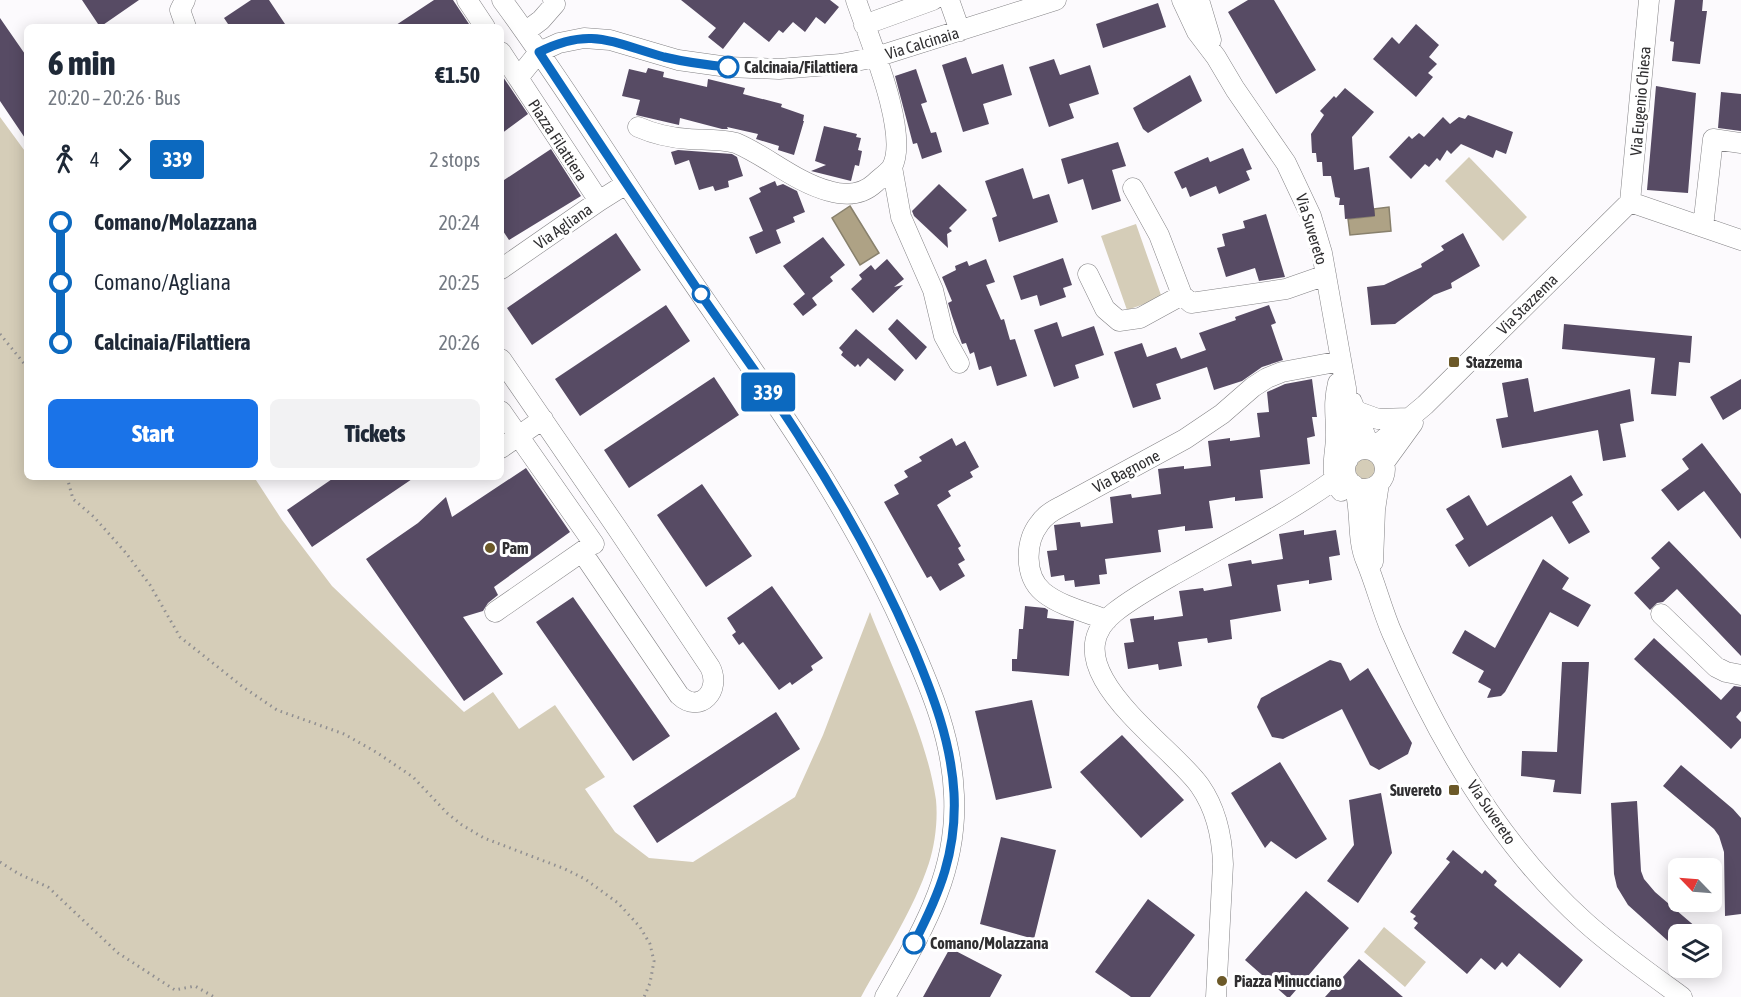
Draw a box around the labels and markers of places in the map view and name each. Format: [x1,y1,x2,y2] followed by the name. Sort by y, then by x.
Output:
[717,56,739,78] marker: Calcinaia/Filattiera
[744,58,858,76] place label: Calcinaia/Filattiera
[692,285,710,303] unlabelled marker
[1466,353,1522,371] place label: Stazzema
[1447,355,1461,369] marker: Stazzema
[502,539,528,557] place label: Pam
[483,541,497,555] marker: Pam
[1390,781,1442,799] place label: Suvereto
[1447,783,1461,797] marker: Suvereto
[903,932,925,954] marker: Comano/Molazzana
[930,934,1048,952] place label: Comano/Molazzana
[1234,972,1343,990] place label: Piazza Minucciano
[1215,974,1229,988] marker: Piazza Minucciano

